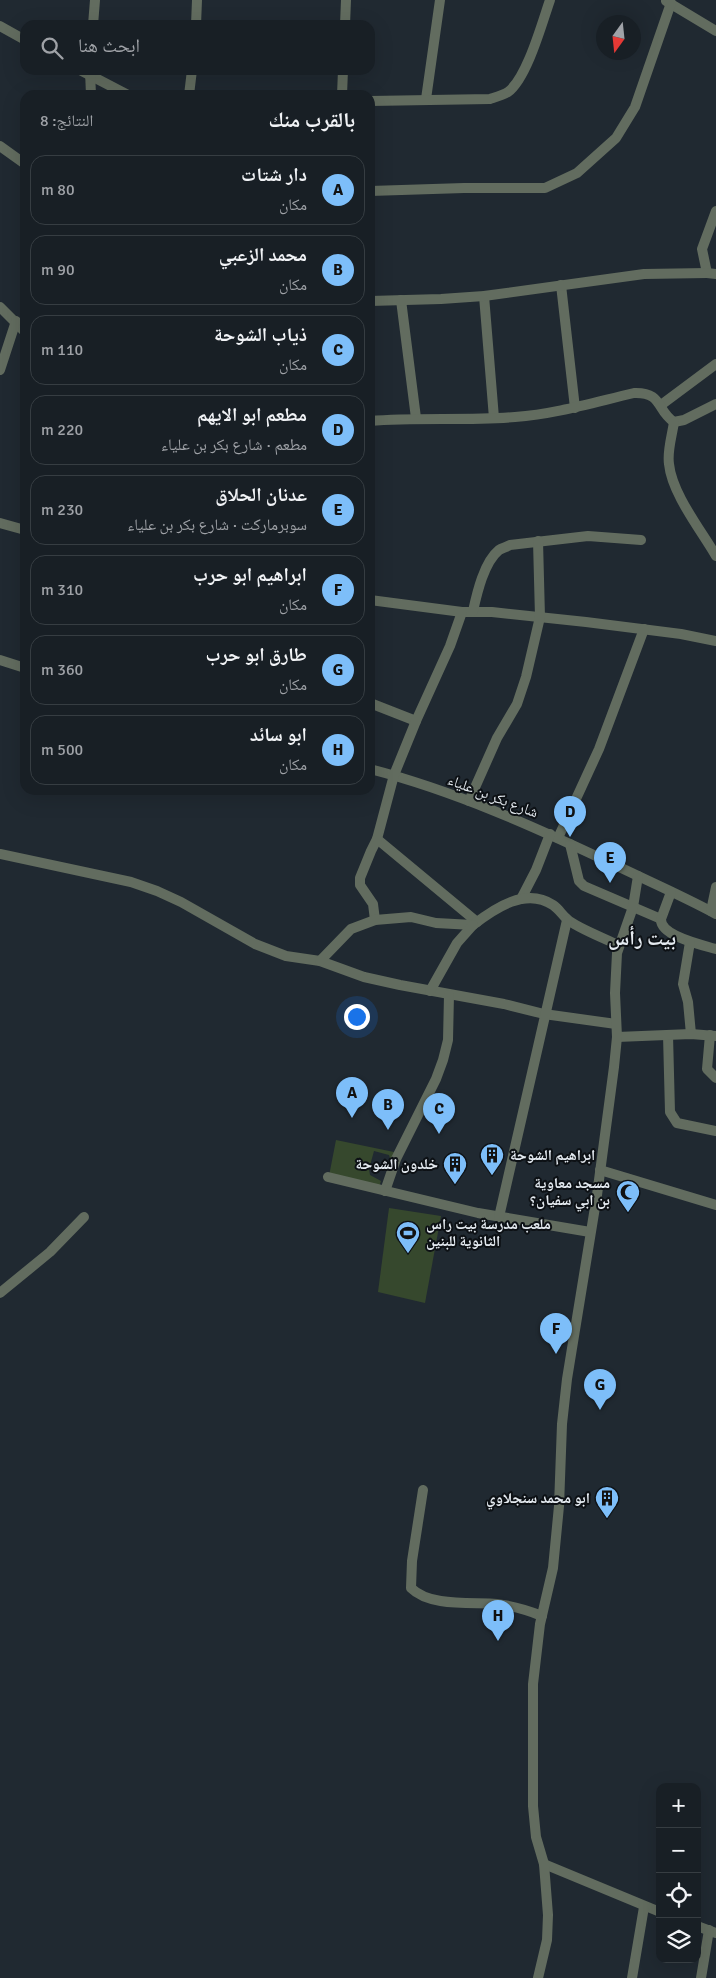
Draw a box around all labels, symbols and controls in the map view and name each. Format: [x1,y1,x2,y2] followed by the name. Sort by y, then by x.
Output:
[596,15,641,60] north arrow
[20,20,375,75] search box
[38,34,66,62] icon: search
[78,34,140,58] text: ابحث هنا
[268,107,355,133] text: بالقرب منك
[40,111,93,131] text: النتائج: 8
[241,163,307,187] text: دار شتات
[41,180,75,200] text: 80 m
[333,180,343,200] text: A
[279,195,307,215] text: مكان
[219,243,307,267] text: محمد الزعبي
[41,260,75,280] text: 90 m
[333,260,343,280] text: B
[279,275,307,295] text: مكان
[214,323,307,347] text: ذياب الشوحة
[41,340,83,360] text: 110 m
[333,340,343,360] text: C
[279,355,307,375] text: مكان
[197,403,307,427] text: مطعم ابو الايهم
[41,420,83,440] text: 220 m
[333,420,343,440] text: D
[161,435,307,455] text: مطعم · شارع بكر بن علياء
[215,483,307,507] text: عدنان الحلاق
[41,500,83,520] text: 230 m
[333,500,343,520] text: E
[127,515,307,535] text: سوبرماركت · شارع بكر بن علياء
[193,563,307,587] text: ابراهيم ابو حرب
[41,580,83,600] text: 310 m
[334,580,342,600] text: F
[279,595,307,615] text: مكان
[205,643,307,667] text: طارق ابو حرب
[41,660,83,680] text: 360 m
[333,660,343,680] text: G
[279,675,307,695] text: مكان
[250,723,307,747] text: ابو سائد
[41,740,83,760] text: 500 m
[333,740,344,760] text: H
[279,755,307,775] text: مكان
[445,771,541,822] street label: شارع بكر بن علياء
[554,796,586,837] pin: D
[594,842,626,883] pin: E
[608,925,676,951] district label: بيت رأس
[344,1004,370,1030] your location
[336,1077,368,1118] pin: A
[372,1089,404,1130] pin: B
[423,1093,455,1134] pin: C
[479,1142,505,1176] building icon: ابراهيم الشوحة
[510,1146,595,1165] place label: ابراهيم الشوحة
[442,1151,468,1185] building icon: خلدون الشوحة
[355,1155,438,1173] place label: خلدون الشوحة
[530,1174,610,1212] place label: مسجد معاوية بن ابي سفيان؟
[615,1179,641,1213] mosque icon: مسجد معاوية بن ابي سفيان؟
[426,1215,551,1250] place label: ملعب مدرسة بيت راس الثانوية للبنين
[395,1220,421,1254] sports icon: ملعب مدرسة بيت راس الثانوية للبنين
[540,1313,572,1354] pin: F
[584,1369,616,1410] pin: G
[594,1485,620,1519] building icon: ابو محمد سنجلاوي
[486,1489,590,1510] place label: ابو محمد سنجلاوي
[482,1600,514,1641] pin: H
[656,1783,701,1963] map controls
[656,1783,701,1828] button: +
[656,1828,701,1873] button: −
[656,1873,701,1918] button: locate
[656,1918,701,1963] button: layers

